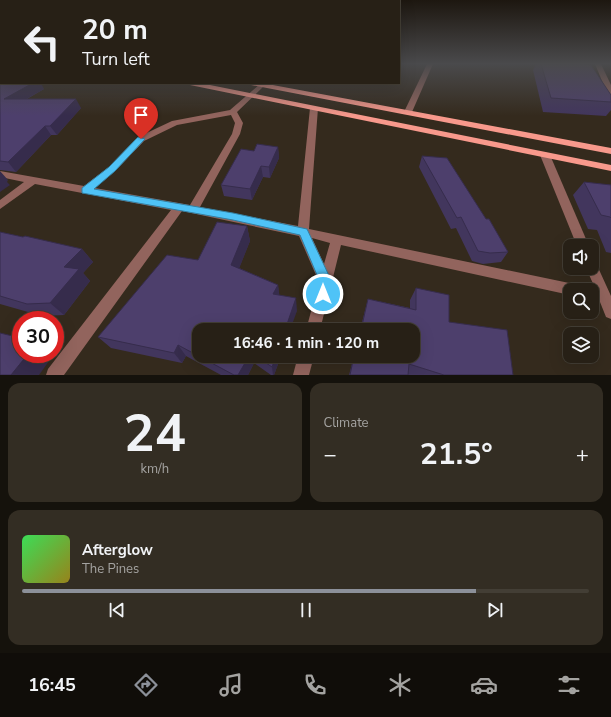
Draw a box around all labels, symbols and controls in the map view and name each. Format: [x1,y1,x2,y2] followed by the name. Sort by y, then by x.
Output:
[82,11,148,49] text: 20 m
[16,16,68,68] icon: left
[82,47,150,71] text: Turn left
[124,98,158,139] pin
[130,104,152,126] icon: arrive
[563,239,599,363] map controls
[563,239,599,275] button: sound
[302,273,344,315] position arrow
[563,283,599,319] button: search
[12,311,64,363] speed limit sign: 30
[563,327,599,363] button: layers
[233,333,379,353] text: 16:46 · 1 min · 120 m
[124,398,186,469] text: 24
[324,414,369,432] text: Climate
[420,434,493,475] text: 21.5°
[324,440,337,470] text: −
[576,440,589,470] text: +
[140,460,169,478] text: km/h
[82,540,153,560] text: Afterglow
[82,560,139,578] text: The Pines
[106,599,128,621] icon: previous
[295,599,317,621] icon: pause
[484,599,506,621] icon: next
[132,671,160,699] icon: directions
[217,671,245,699] icon: music
[301,671,329,699] icon: phone
[386,671,414,699] icon: climate
[470,671,498,699] icon: car
[555,671,583,699] icon: filters
[28,673,76,697] text: 16:45

